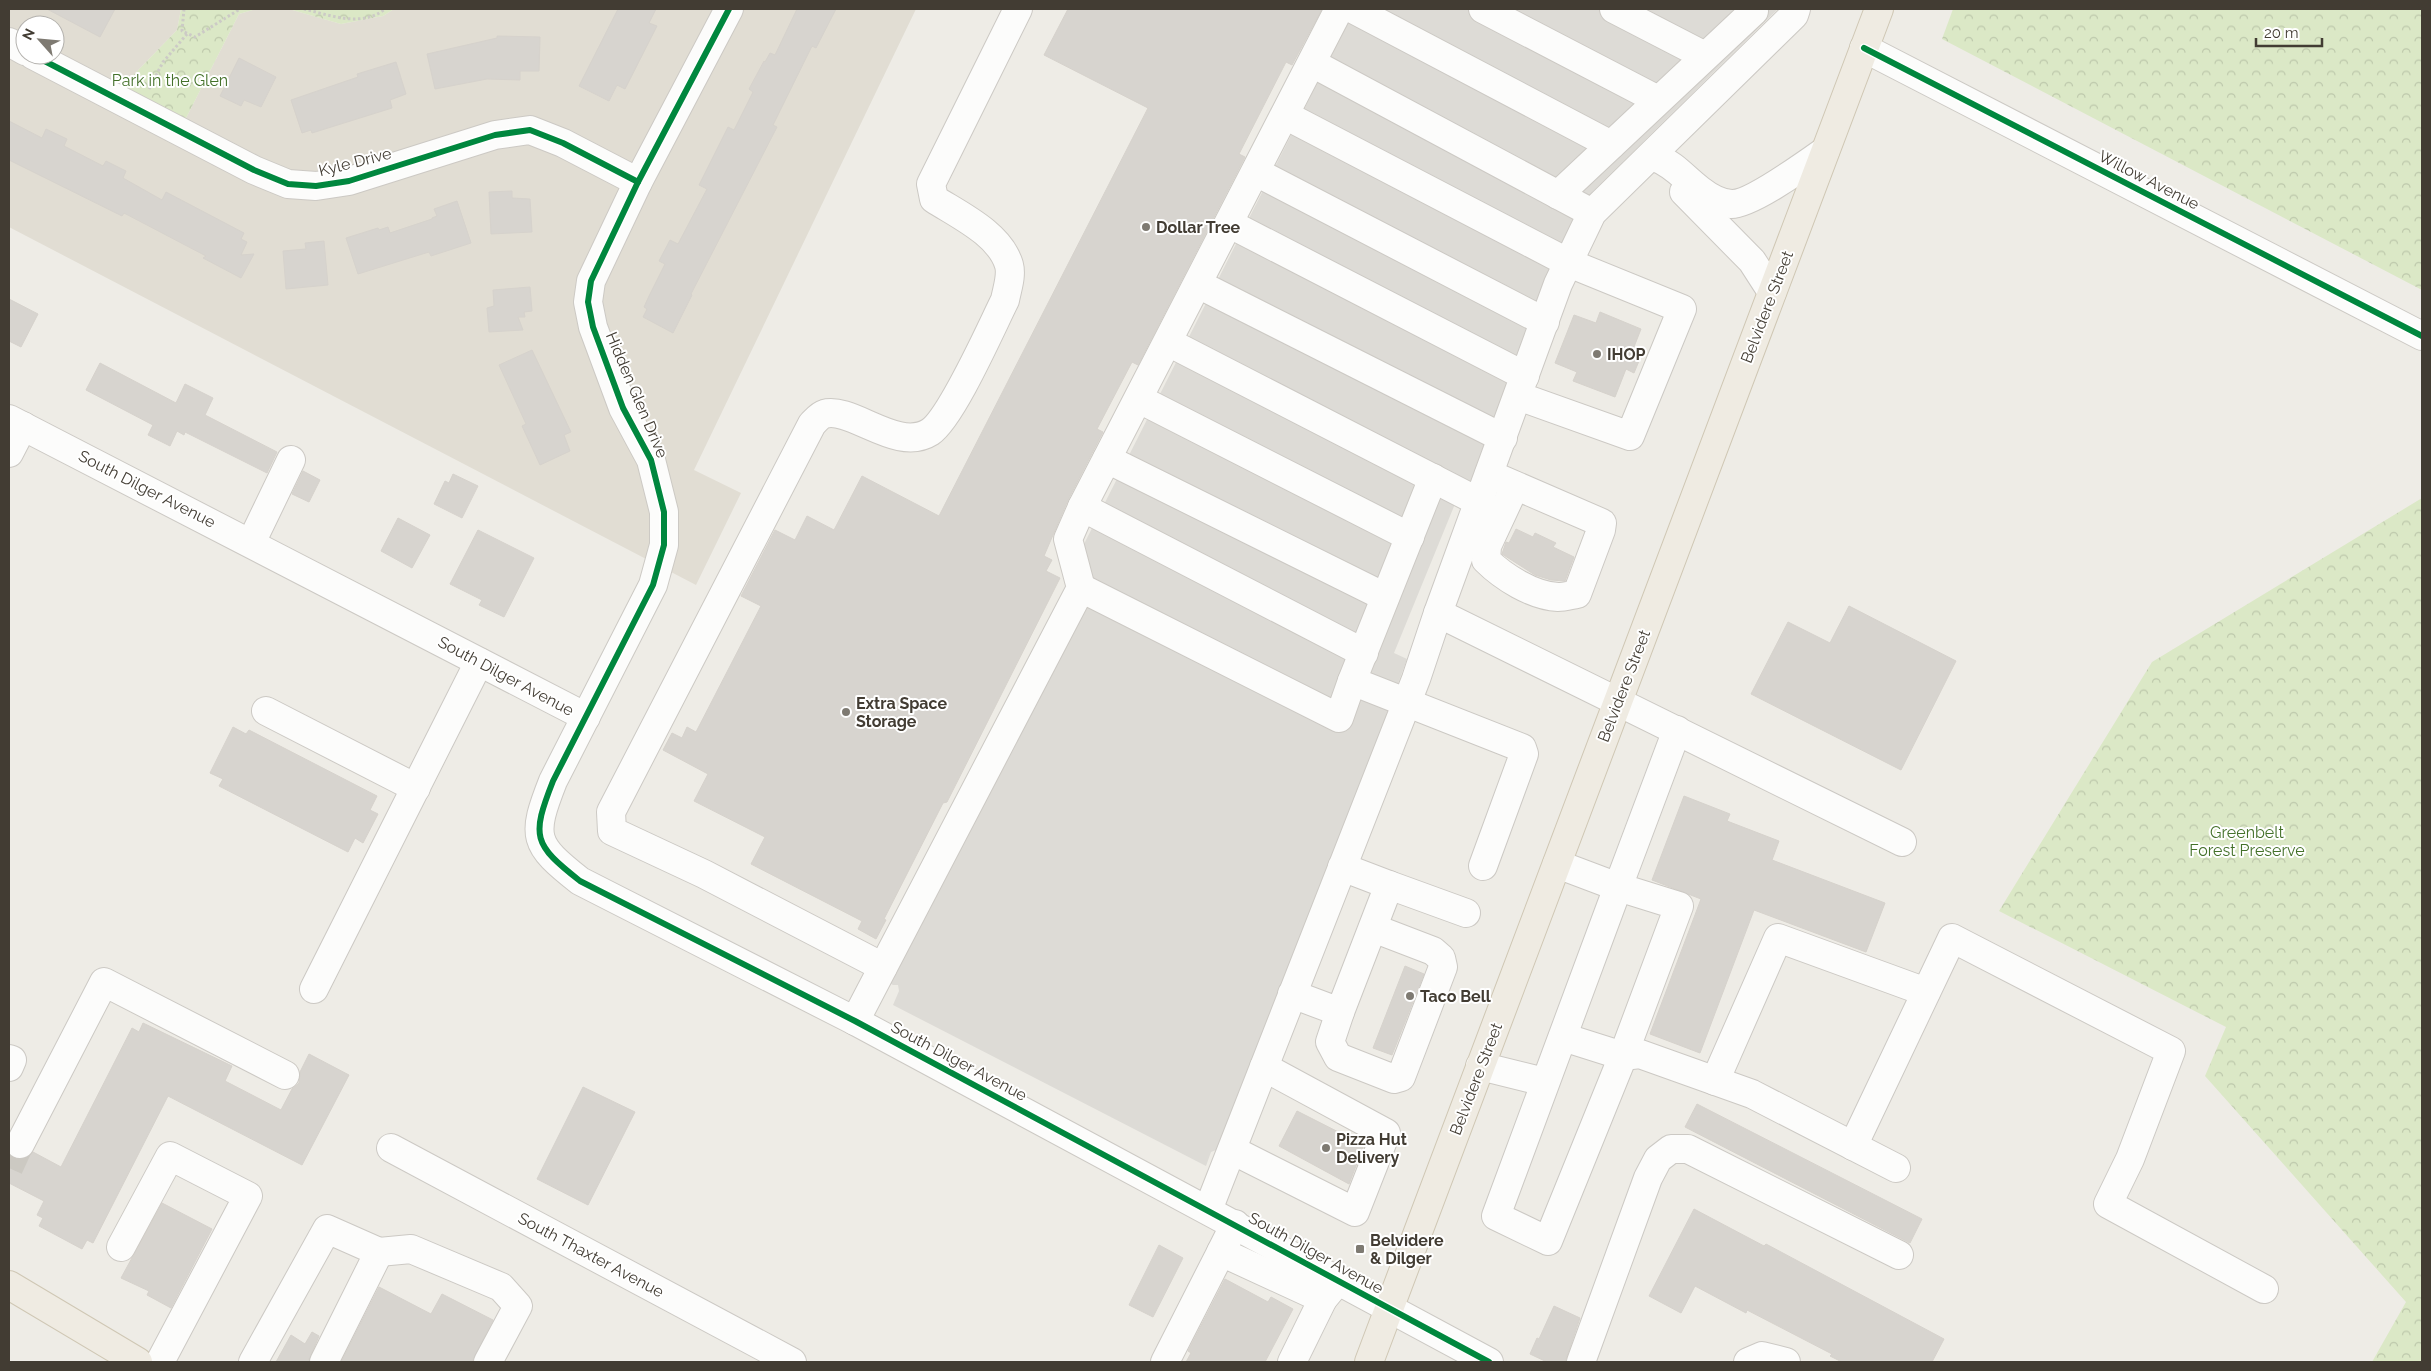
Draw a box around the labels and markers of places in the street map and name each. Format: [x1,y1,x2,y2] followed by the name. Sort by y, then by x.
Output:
[1156,218,1240,237] place label: Dollar Tree
[1140,221,1152,233] marker: Dollar Tree
[1607,345,1646,364] place label: IHOP
[1591,348,1603,360] marker: IHOP
[856,694,947,731] place label: Extra Space Storage
[840,706,852,718] marker: Extra Space Storage
[1420,987,1492,1006] place label: Taco Bell
[1404,990,1416,1002] marker: Taco Bell
[1336,1130,1407,1167] place label: Pizza Hut Delivery
[1320,1142,1332,1154] marker: Pizza Hut Delivery
[1370,1231,1444,1268] place label: Belvidere & Dilger
[1354,1243,1366,1255] marker: Belvidere & Dilger

